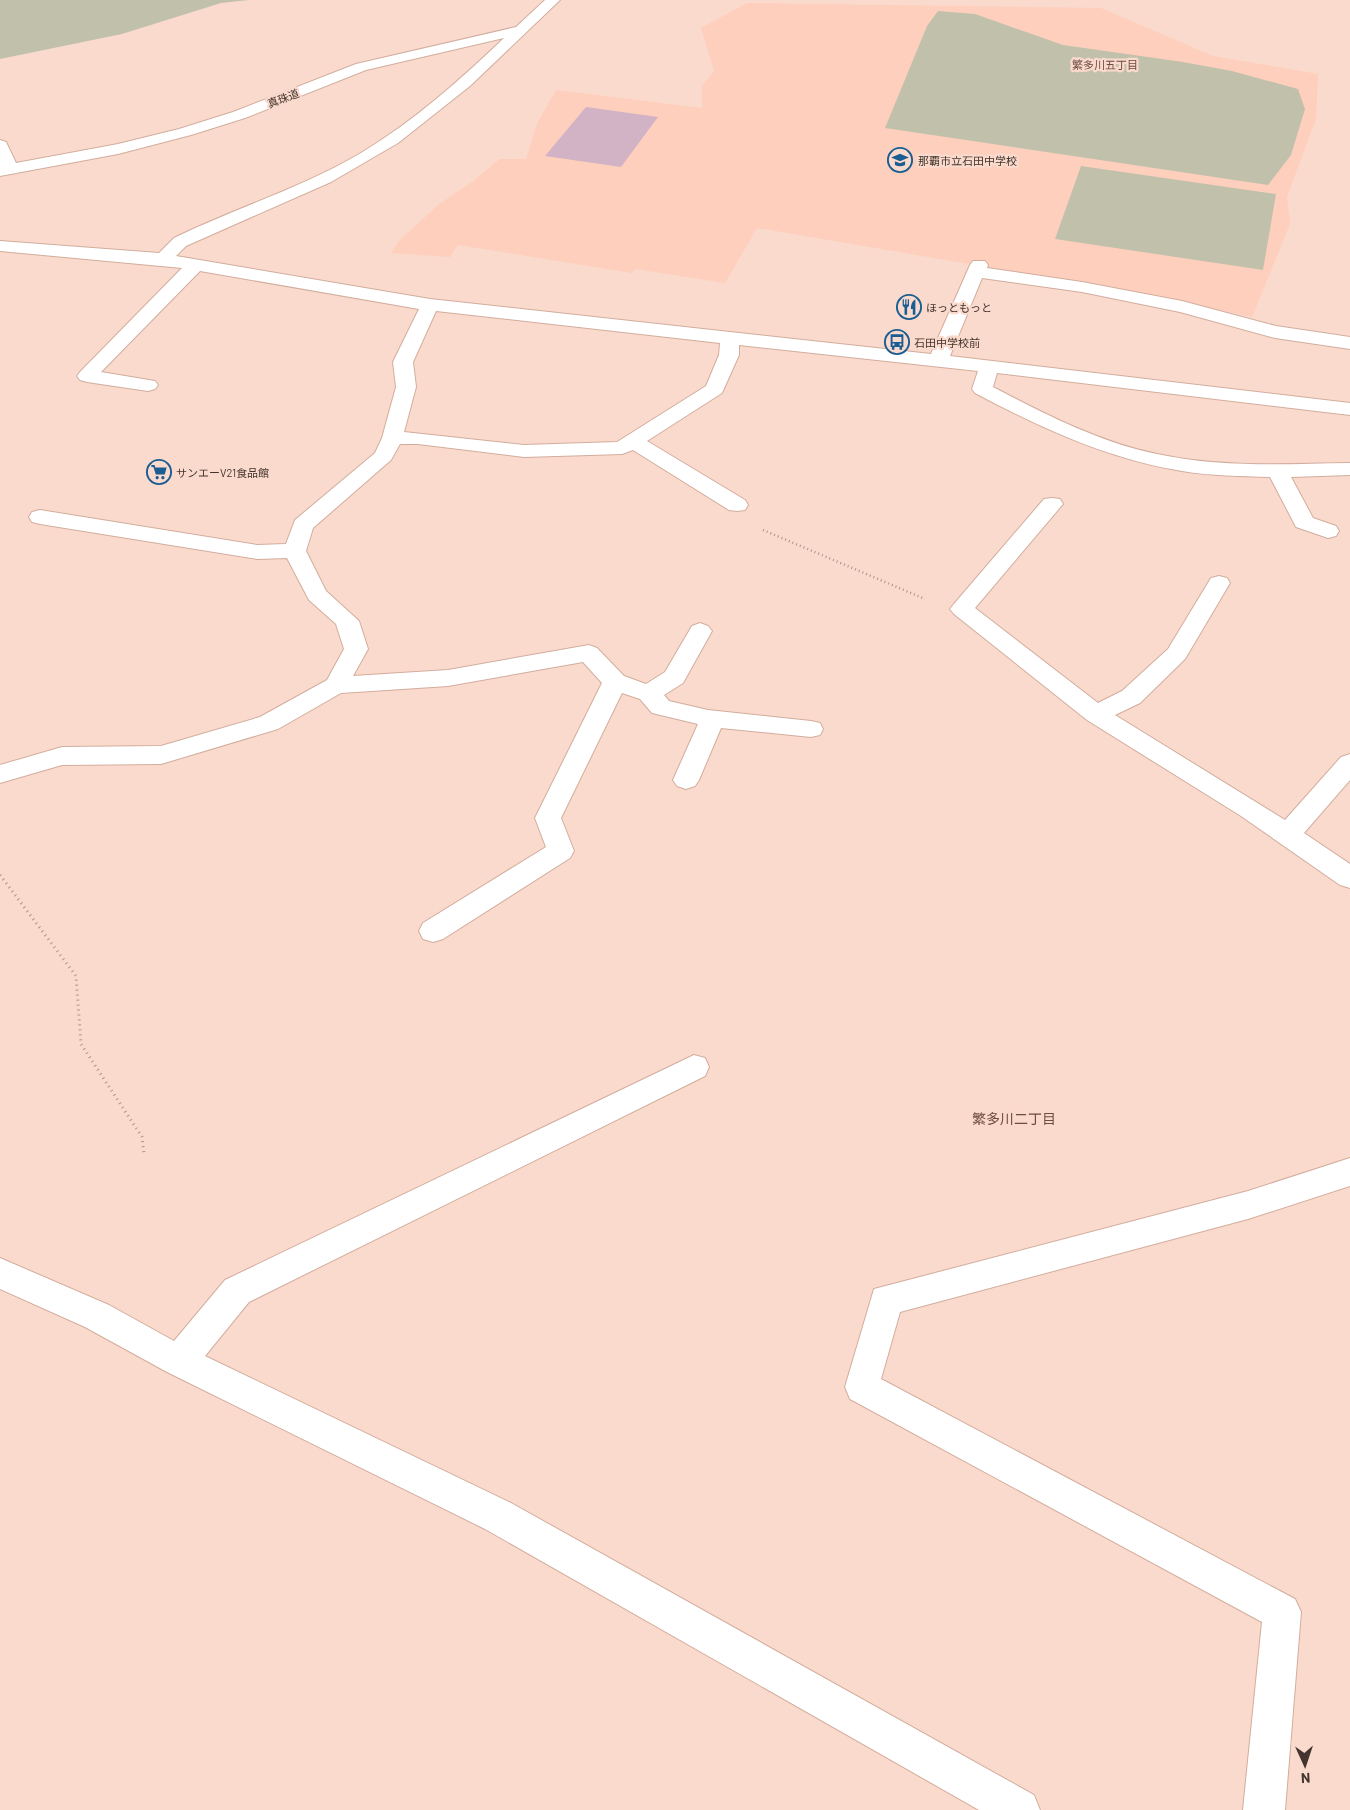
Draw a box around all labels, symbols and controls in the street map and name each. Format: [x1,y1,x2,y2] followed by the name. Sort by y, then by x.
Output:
[1072,58,1138,71] district label: 繁多川五丁目
[265,86,301,110] street label: 真珠道
[887,147,913,173] school or university icon: 那覇市立石田中学校
[918,154,1017,167] place label: 那覇市立石田中学校
[896,294,922,320] restaurant icon: ほっともっと
[926,301,992,314] place label: ほっともっと
[884,329,910,355] bus stop icon: 石田中学校前
[914,336,980,349] place label: 石田中学校前
[146,459,172,485] supermarket icon: サンエーV21食品館
[176,466,269,479] place label: サンエーV21食品館
[972,1110,1056,1127] district label: 繁多川二丁目
[1280,1740,1330,1790] north arrow
[1301,1770,1311,1787] text: N

